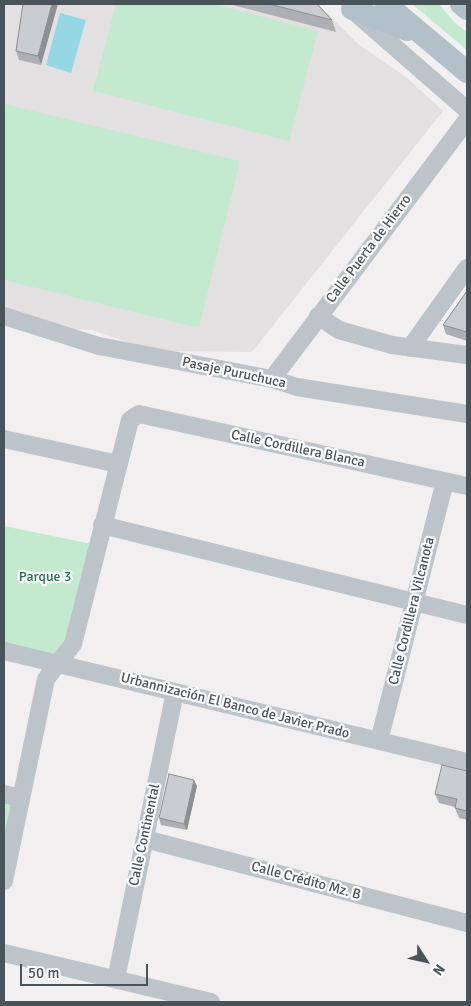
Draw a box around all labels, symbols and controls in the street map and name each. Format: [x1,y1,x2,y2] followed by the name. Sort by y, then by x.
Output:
[323,191,415,307] street label: Calle Puerta de Hierro
[181,354,287,392] street label: Pasaje Puruchuca
[229,427,367,471] street label: Calle Cordillera Blanca
[385,535,439,687] street label: Calle Cordillera Vilcanota
[19,569,71,585] park label: Parque 3
[119,669,351,743] street label: Urbannización El Banco de Javier Prado
[126,782,164,888] street label: Calle Continental
[249,858,363,904] street label: Calle Crédito Mz. B
[401,936,451,986] north arrow
[22,954,150,986] scale bar
[429,961,448,979] text: N
[28,964,59,982] text: 50 m

